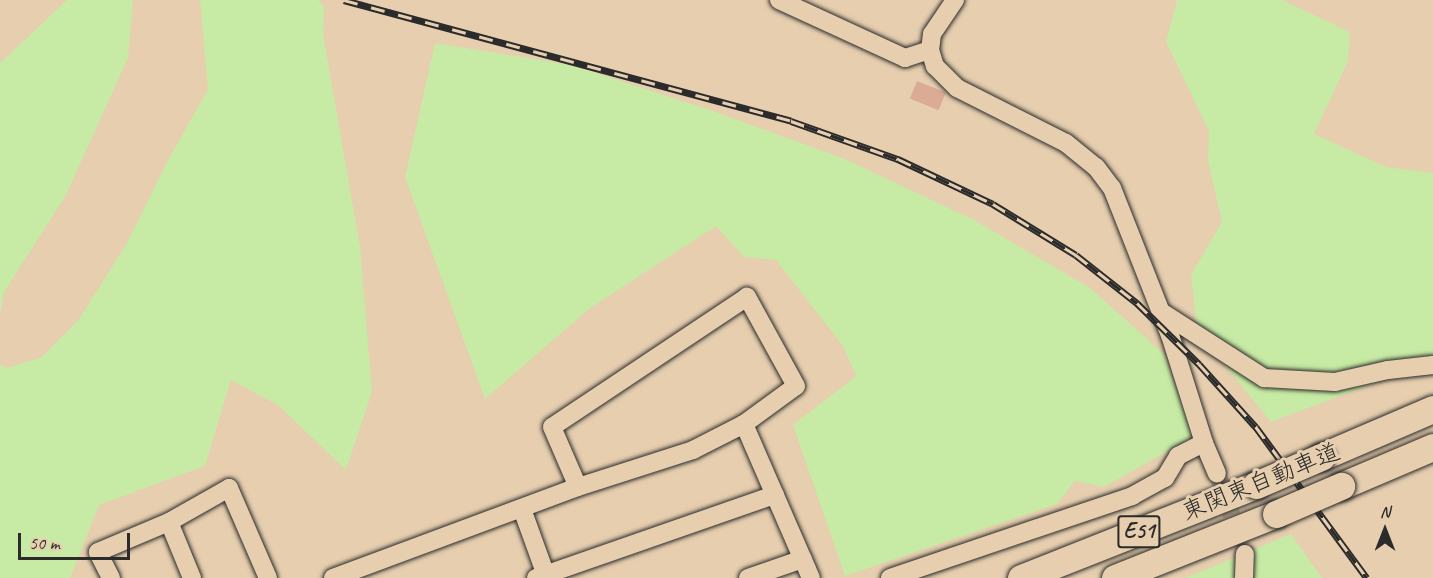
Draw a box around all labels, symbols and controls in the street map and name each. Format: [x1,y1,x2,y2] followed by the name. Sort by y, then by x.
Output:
[1178,437,1344,527] street label: 東関東自動車道
[1355,500,1415,560] north arrow
[1380,502,1390,522] text: N
[1116,513,1162,551] road number: E51
[21,521,134,559] scale bar
[29,532,60,554] text: 50 m

